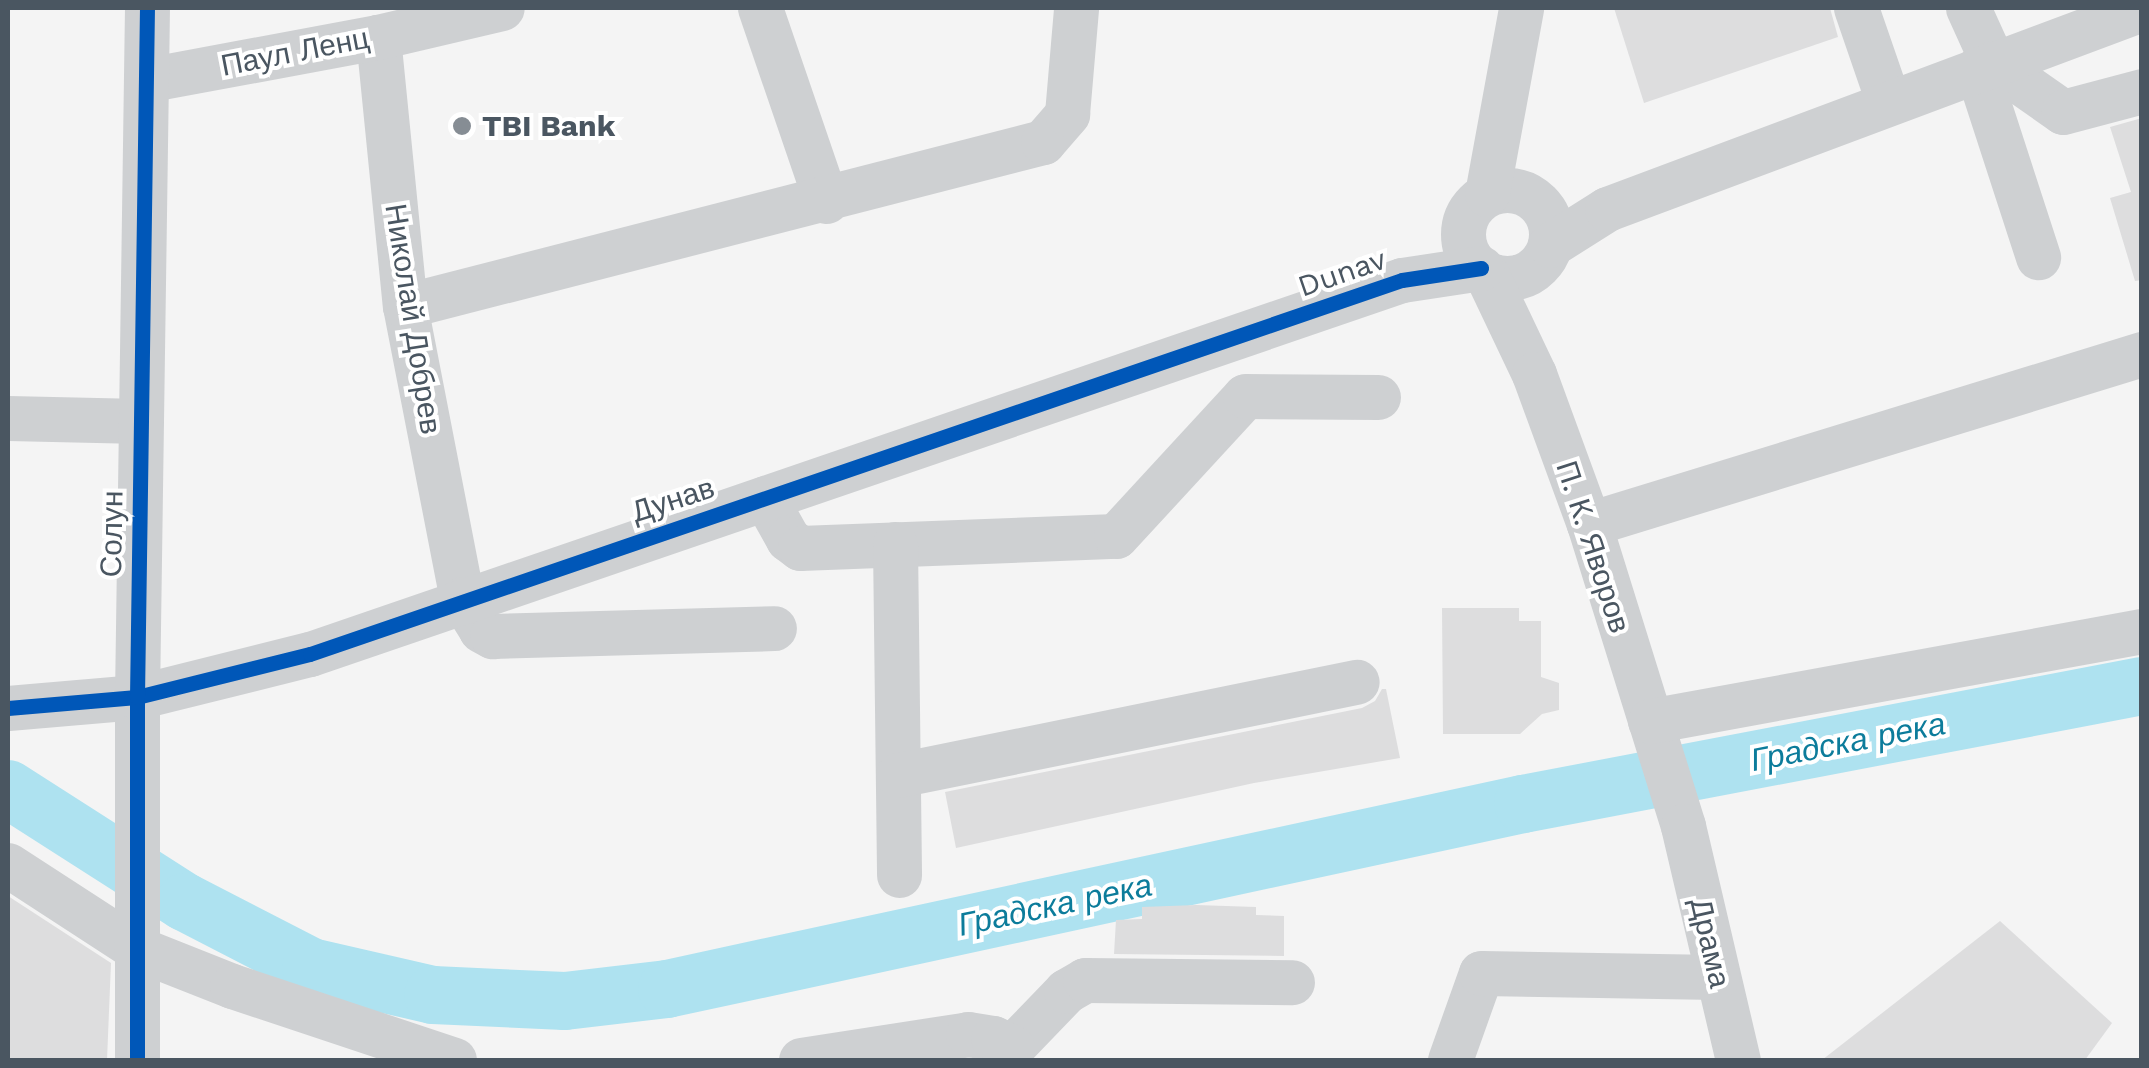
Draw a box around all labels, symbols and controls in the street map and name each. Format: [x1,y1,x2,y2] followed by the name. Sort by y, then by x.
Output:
[218,20,372,84] street label: Паул Ленц
[482,108,615,144] place label: TBI Bank
[451,115,473,137] marker: TBI Bank
[377,201,449,437] street label: Николай Добрев
[1293,241,1391,305] street label: Dunav
[1548,456,1638,638] street label: П. К. Яворов
[627,470,719,530] street label: Дунав
[93,490,131,578] street label: Солун
[1747,704,1949,780] water label: Градска река
[954,866,1156,944] water label: Градска река
[1682,895,1738,991] street label: Драма

